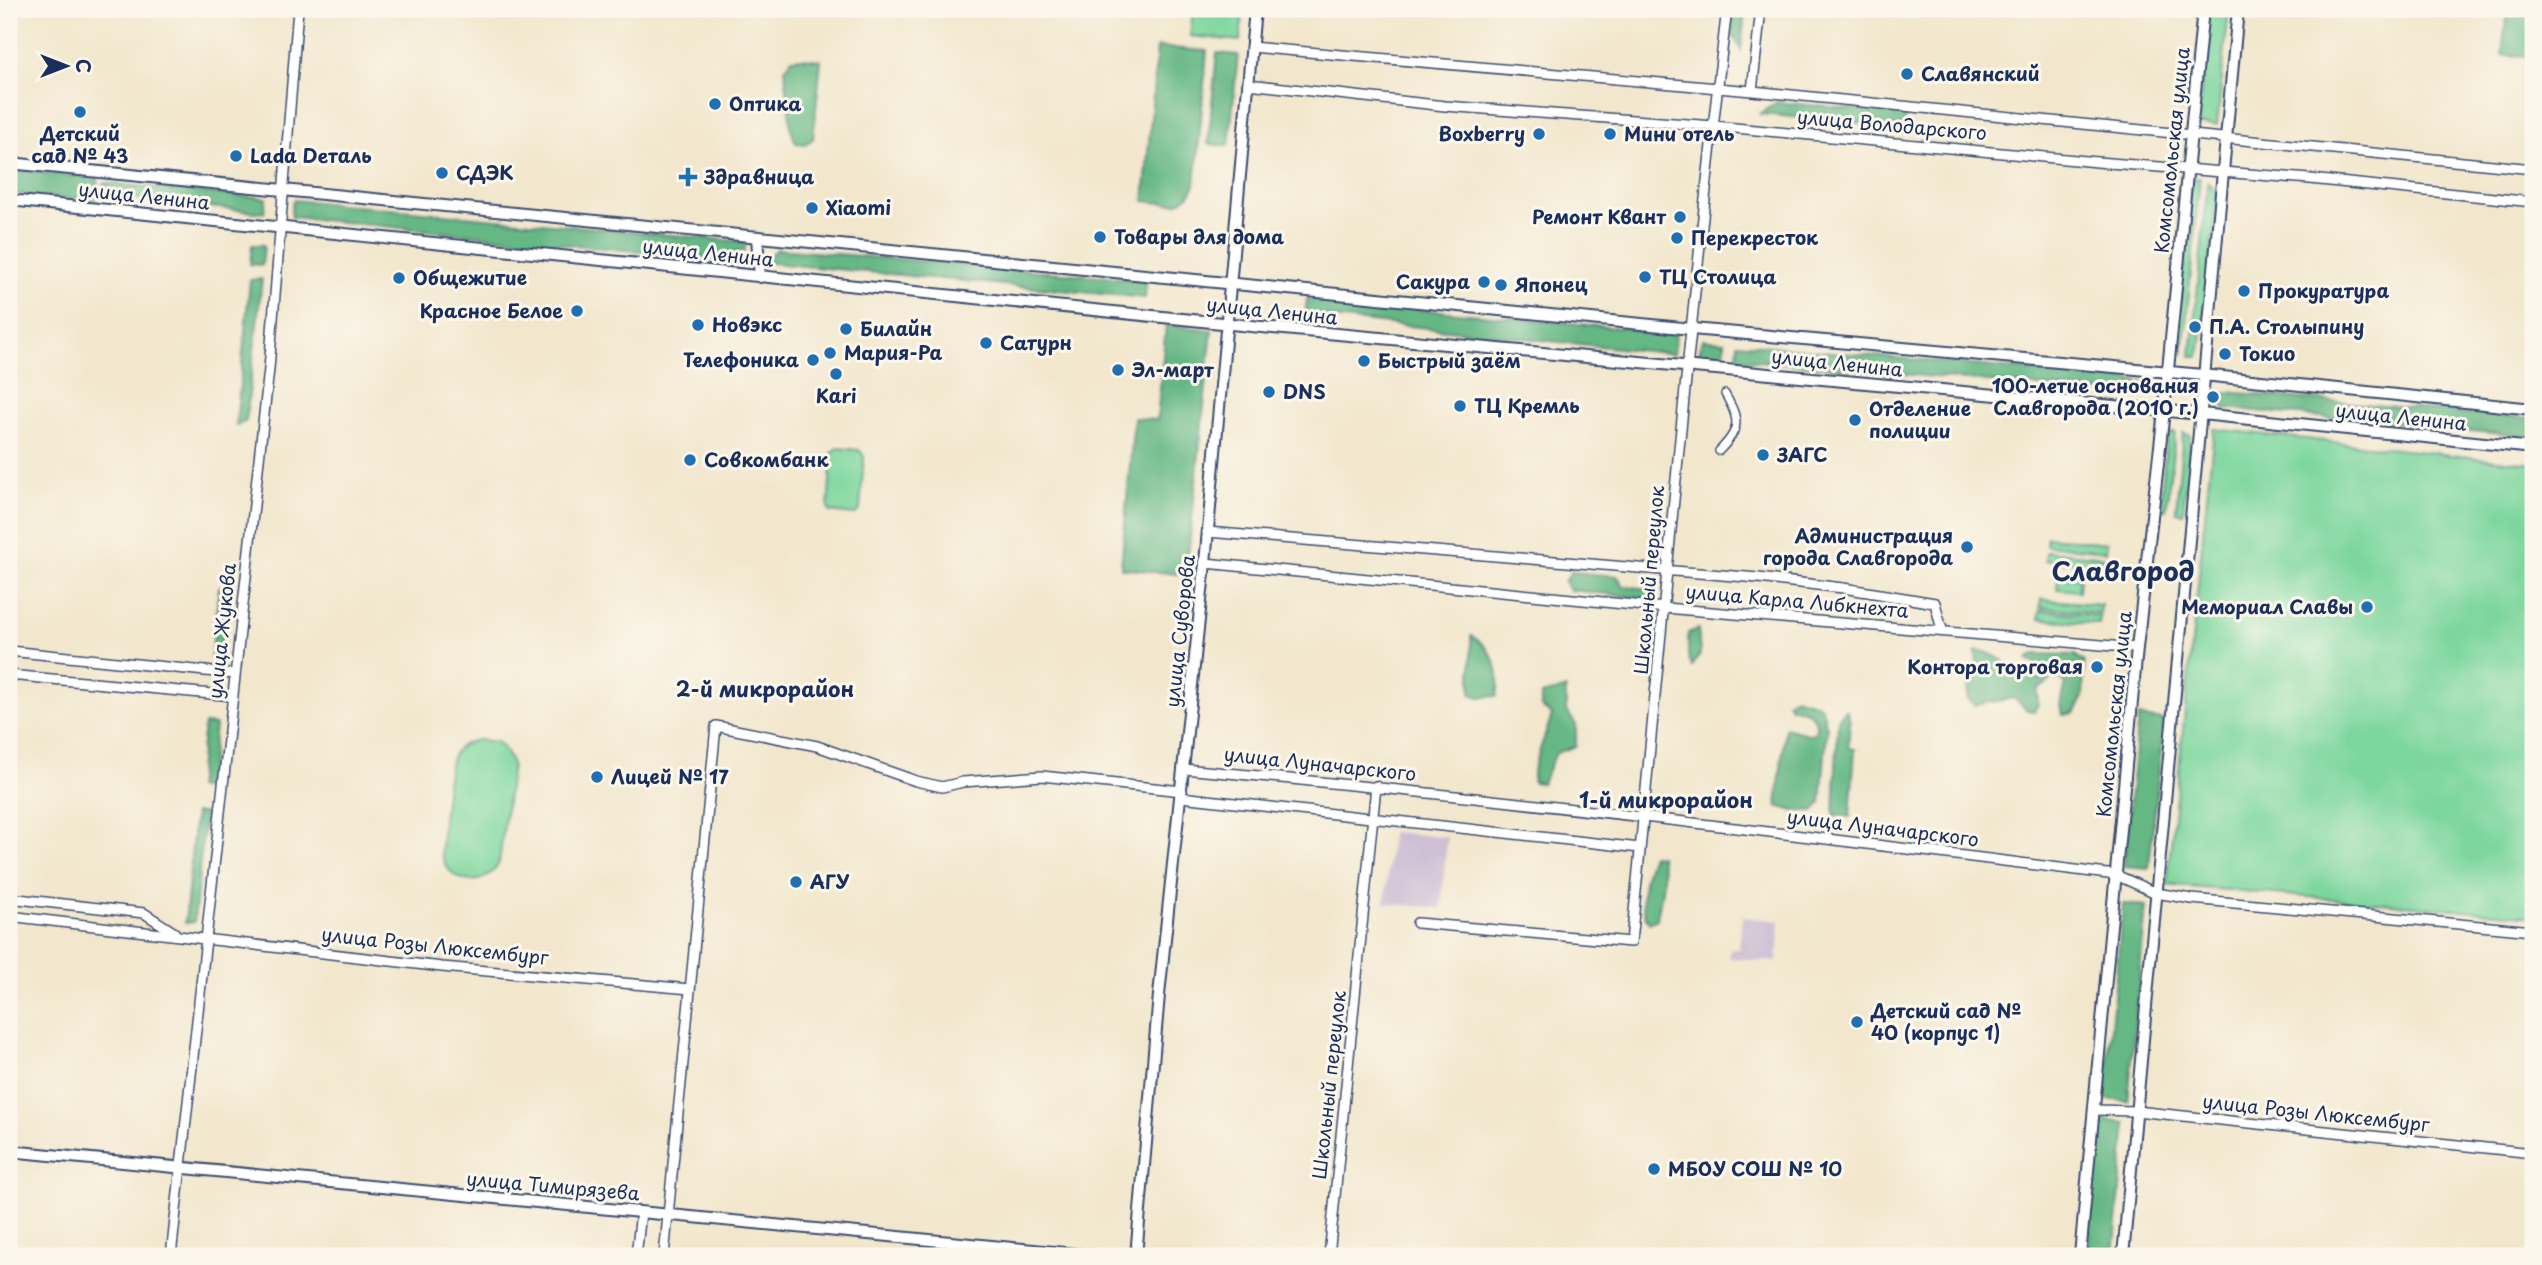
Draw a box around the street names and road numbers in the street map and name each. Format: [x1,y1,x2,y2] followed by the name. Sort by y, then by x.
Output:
[2146,45,2196,254] street label: Комсомольская улица
[1796,102,1988,146] street label: улица Володарского
[77,174,211,216] street label: улица Ленина
[641,231,775,273] street label: улица Ленина
[1205,289,1339,331] street label: улица Ленина
[1770,341,1904,383] street label: улица Ленина
[2334,395,2468,437] street label: улица Ленина
[1626,484,1670,676] street label: Школьный переулок
[1157,553,1201,709] street label: улица Суворова
[200,561,242,700] street label: улица Жукова
[1684,576,1910,624] street label: улица Карла Либкнехта
[2088,609,2138,818] street label: Комсомольская улица
[1223,739,1418,787] street label: улица Луначарского
[1786,801,1981,853] street label: улица Луначарского
[320,919,551,971] street label: улица Розы Люксембург
[1304,989,1352,1181] street label: Школьный переулок
[2201,1086,2432,1138] street label: улица Розы Люксембург
[465,1163,641,1207] street label: улица Тимирязева

